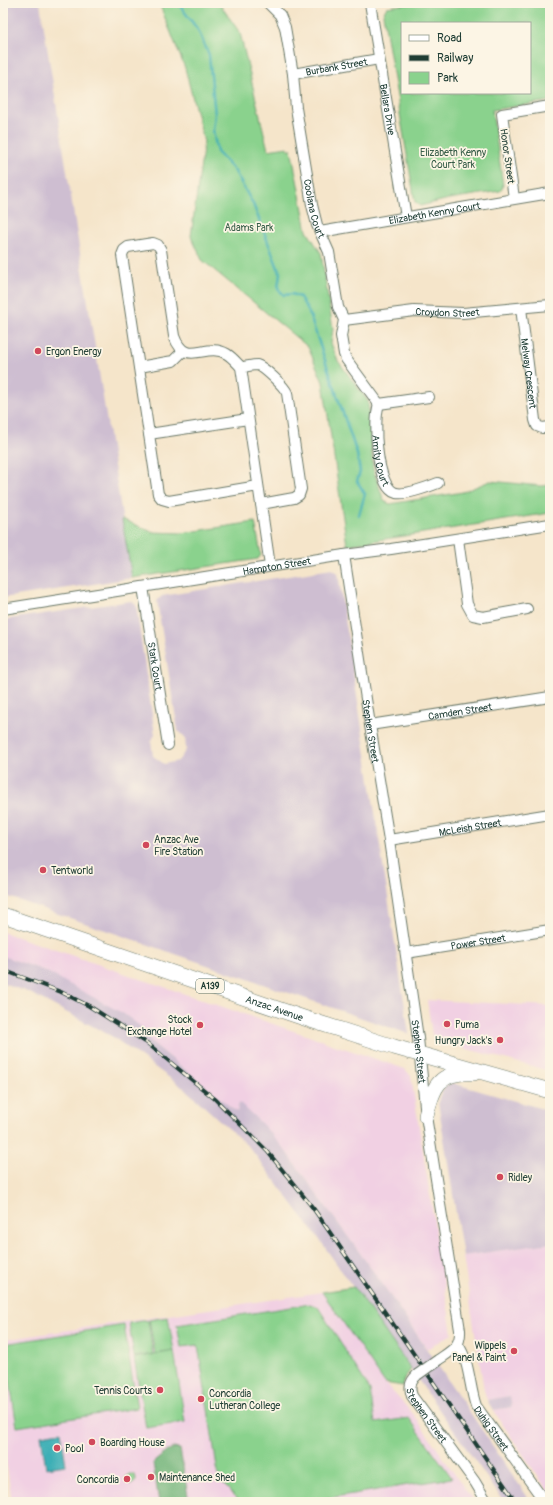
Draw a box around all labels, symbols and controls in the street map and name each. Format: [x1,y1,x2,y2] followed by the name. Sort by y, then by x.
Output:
[401,22,531,94] legend
[437,31,462,46] text: Road
[437,51,473,66] text: Railway
[305,56,369,79] street label: Burbank Street
[437,71,458,86] text: Park
[377,83,397,136] street label: Bellara Drive
[497,128,517,186] street label: Honor Street
[420,147,487,171] park label: Elizabeth Kenny Court Park
[301,178,327,241] street label: Coolana Court
[388,200,482,227] street label: Elizabeth Kenny Court
[225,222,274,234] park label: Adams Park
[415,306,481,320] street label: Croydon Street
[518,338,539,410] street label: Melway Crescent
[33,346,43,356] marker: Ergon Energy
[46,346,102,358] place label: Ergon Energy
[369,435,392,489] street label: Amity Court
[242,555,313,578] street label: Hampton Street
[145,641,164,692] street label: Stark Court
[359,699,381,765] street label: Stephen Street
[427,701,494,723] street label: Camden Street
[438,817,503,839] street label: McLeish Street
[154,834,204,858] place label: Anzac Ave Fire Station
[141,840,151,850] marker: Anzac Ave Fire Station
[38,865,48,875] marker: Tentworld
[51,865,93,877] place label: Tentworld
[450,932,508,953] street label: Power Street
[196,979,224,993] road number: A139
[244,993,305,1024] street label: Anzac Avenue
[127,1014,193,1038] place label: Stock Exchange Hotel
[408,1019,428,1085] street label: Stephen Street
[442,1019,452,1029] marker: Puma
[455,1019,479,1031] place label: Puma
[195,1020,205,1030] marker: Stock Exchange Hotel
[435,1035,493,1047] place label: Hungry Jack's
[495,1035,505,1045] marker: Hungry Jack's
[495,1172,505,1182] marker: Ridley
[508,1172,533,1184] place label: Ridley
[452,1340,507,1364] place label: Wippels Panel & Paint
[509,1346,519,1356] marker: Wippels Panel & Paint
[94,1385,153,1397] place label: Tennis Courts
[155,1385,165,1395] marker: Tennis Courts
[403,1387,450,1446] street label: Stephen Street
[209,1388,280,1412] place label: Concordia Lutheran College
[196,1394,206,1404] marker: Concordia Lutheran College
[471,1404,512,1454] street label: Duhig Street
[87,1437,97,1447] marker: Boarding House
[100,1437,165,1449] place label: Boarding House
[52,1443,62,1453] marker: Pool
[65,1443,84,1455] place label: Pool
[146,1472,156,1482] marker: Maintenance Shed
[159,1472,235,1484] place label: Maintenance Shed
[77,1474,119,1486] place label: Concordia
[122,1474,132,1484] marker: Concordia

